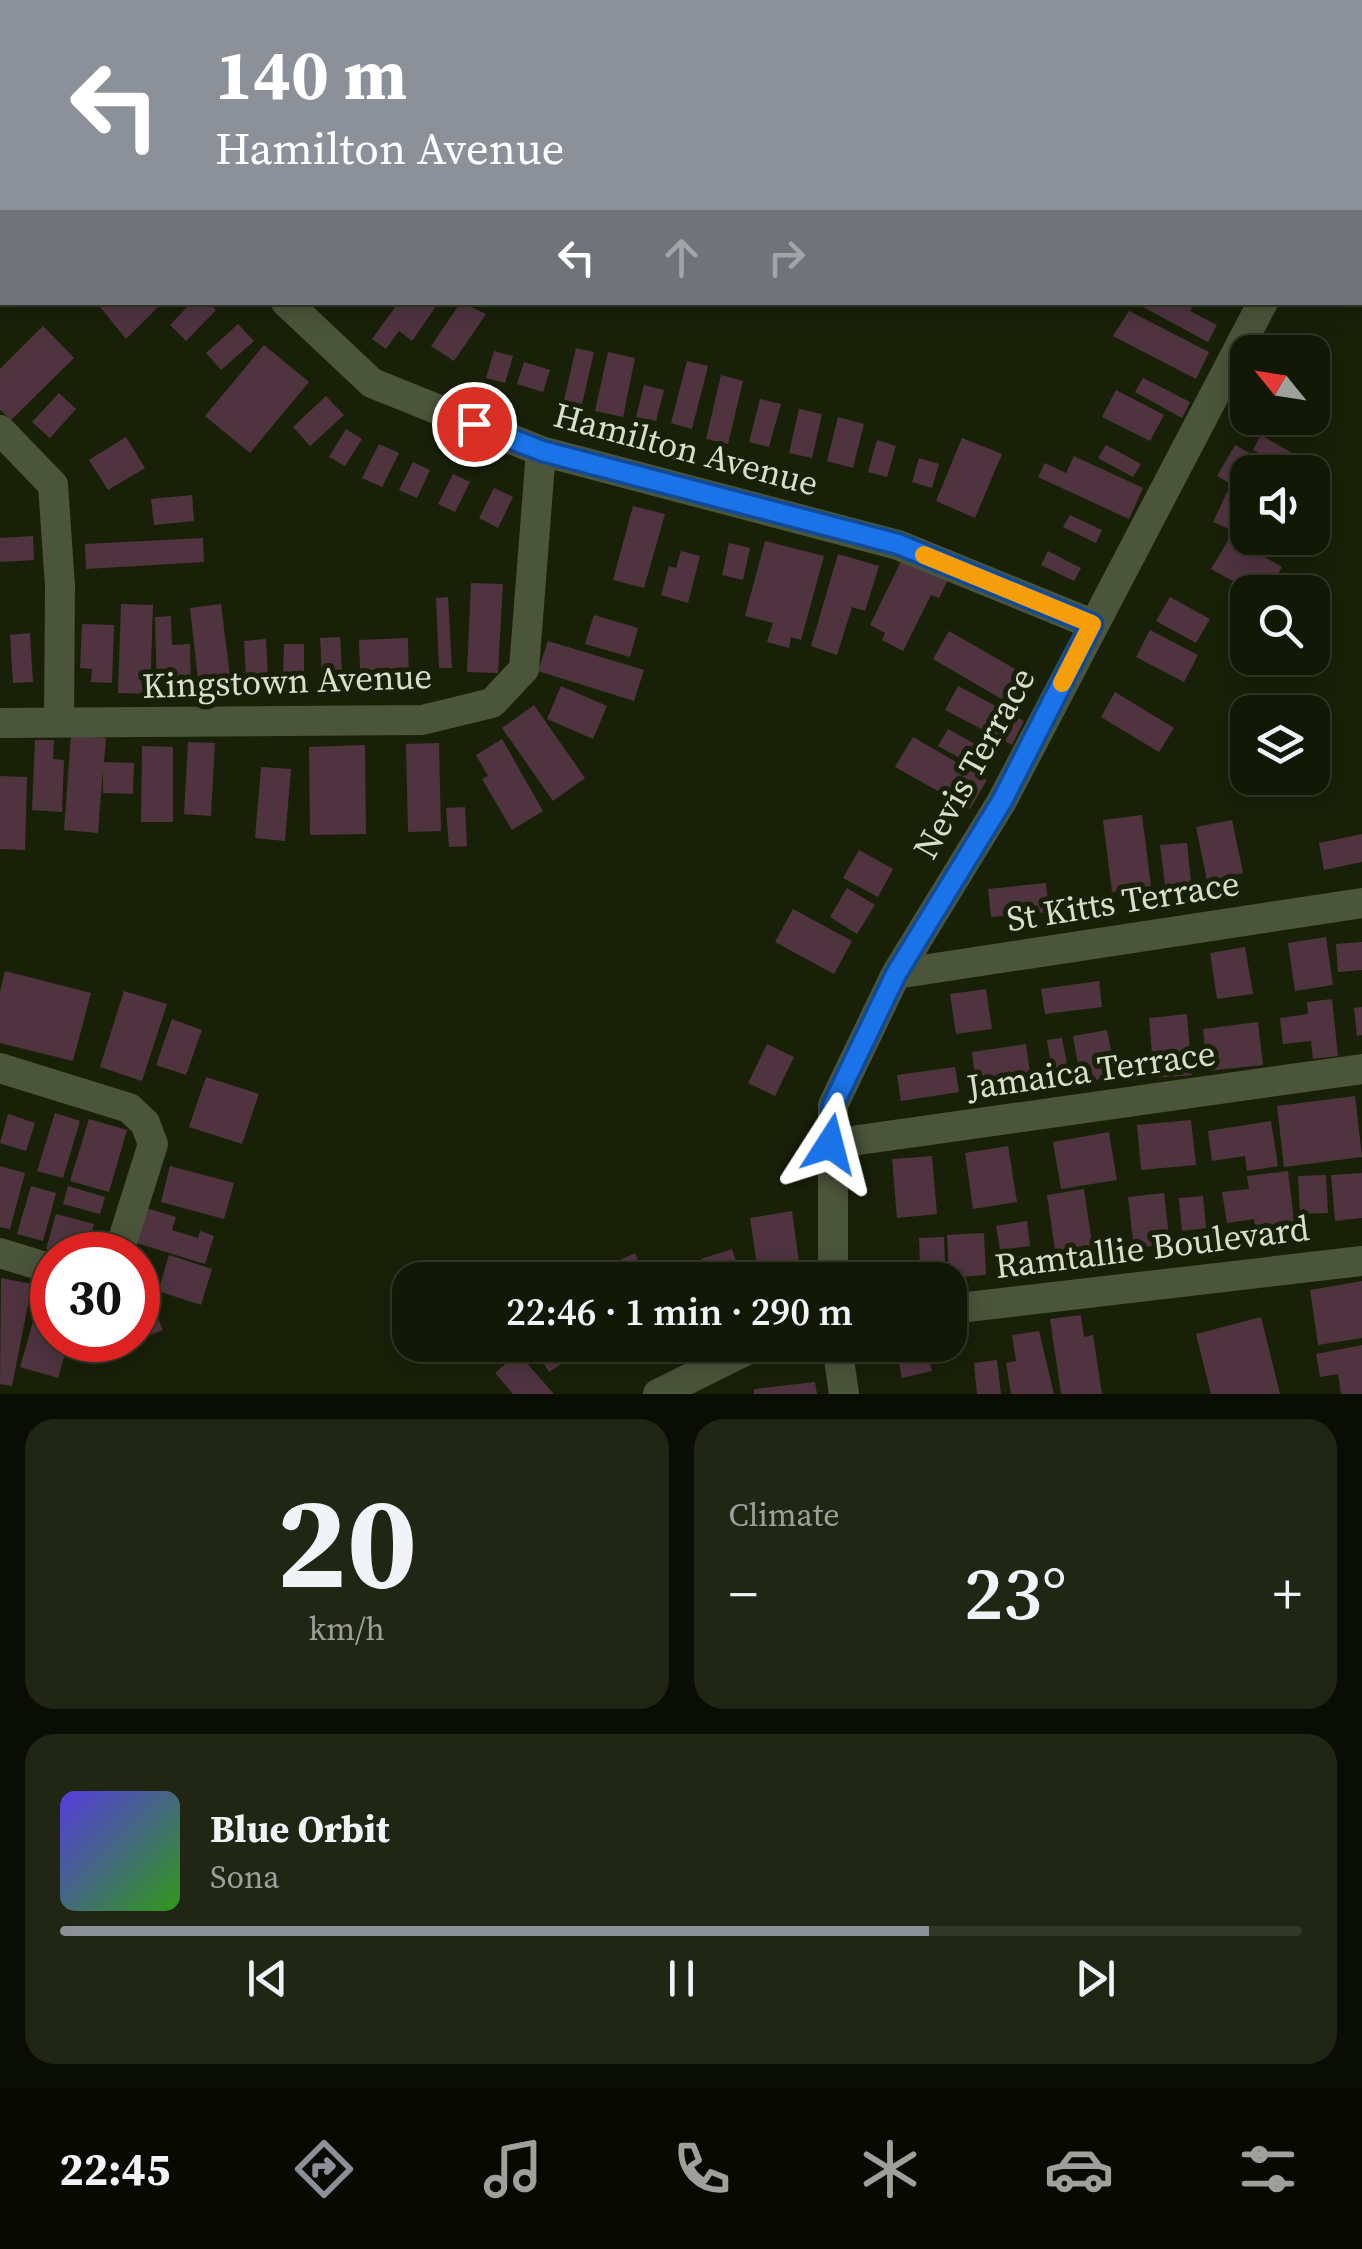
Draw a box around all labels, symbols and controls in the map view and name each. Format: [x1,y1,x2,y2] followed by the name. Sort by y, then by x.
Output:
[215,26,407,122] text: 140 m
[50,40,180,170] icon: left
[215,117,564,179] text: Hamilton Avenue
[549,230,604,285] icon: left
[654,230,709,285] icon: ahead
[759,230,814,285] icon: right
[1230,335,1330,435] north arrow
[1230,335,1330,795] map controls
[432,382,517,467] pin
[549,391,823,507] street label: Hamilton Avenue
[447,397,502,452] icon: arrive
[1230,455,1330,555] button: sound
[1230,575,1330,675] button: search
[141,652,433,710] street label: Kingstown Avenue
[902,659,1046,867] street label: Nevis Terrace
[1230,695,1330,795] button: layers
[1003,859,1243,943] street label: St Kitts Terrace
[963,1029,1218,1111] street label: Jamaica Terrace
[778,1092,882,1196] position arrow
[992,1204,1312,1290] street label: Ramtallie Boulevard
[30,1232,160,1362] speed limit sign: 30
[506,1286,853,1338] text: 22:46 · 1 min · 290 m
[276,1452,417,1631] text: 20
[729,1493,840,1537] text: Climate
[964,1541,1067,1644] text: 23°
[729,1556,758,1631] text: −
[1273,1556,1302,1631] text: +
[309,1607,385,1651] text: km/h
[210,1803,390,1855] text: Blue Orbit
[210,1855,280,1899] text: Sona
[240,1951,295,2006] icon: previous
[654,1951,709,2006] icon: pause
[1068,1951,1123,2006] icon: next
[289,2134,359,2204] icon: directions
[478,2134,548,2204] icon: music
[667,2134,737,2204] icon: phone
[855,2134,925,2204] icon: climate
[1044,2134,1114,2204] icon: car
[1233,2134,1303,2204] icon: filters
[59,2138,170,2200] text: 22:45

